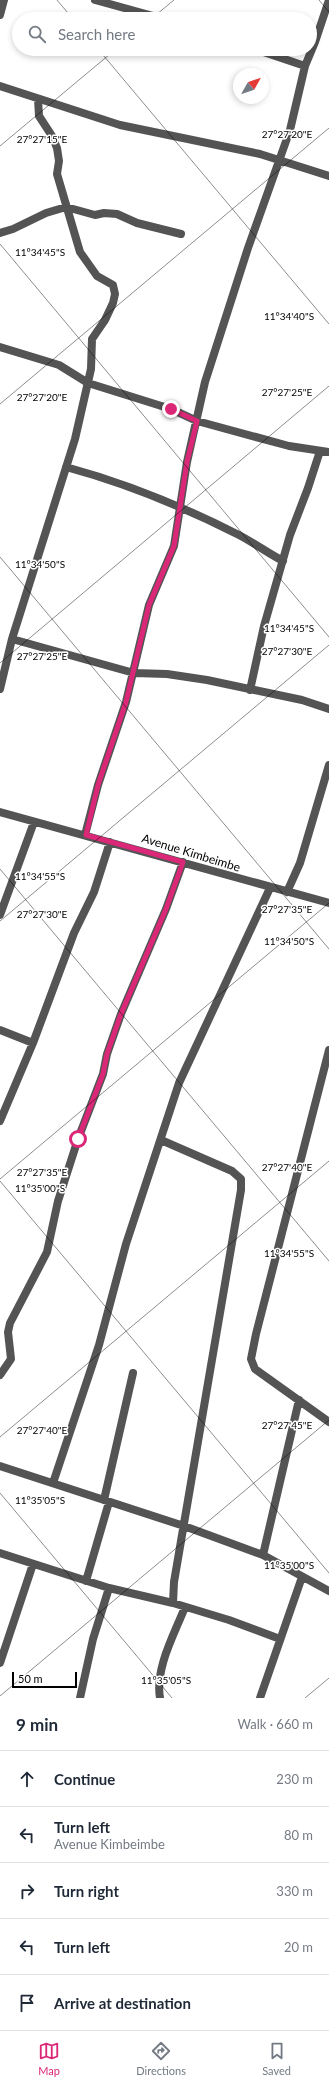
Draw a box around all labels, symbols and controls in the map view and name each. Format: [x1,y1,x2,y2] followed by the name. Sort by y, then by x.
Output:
[12,12,317,56] search box
[26,23,48,45] icon: search
[58,25,135,43] text: Search here
[233,68,269,104] north arrow
[262,128,312,140] text: 27°27'20"E
[17,133,67,145] text: 27°27'15"E
[15,246,65,258] text: 11°34'45"S
[264,310,314,322] text: 11°34'40"S
[262,386,312,398] text: 27°27'25"E
[17,391,67,403] text: 27°27'20"E
[162,400,180,418] route end
[15,558,65,570] text: 11°34'50"S
[264,622,314,634] text: 11°34'45"S
[262,645,312,657] text: 27°27'30"E
[17,650,67,662] text: 27°27'25"E
[140,830,242,875] street label: Avenue Kimbeimbe
[15,870,65,882] text: 11°34'55"S
[262,903,312,915] text: 27°27'35"E
[17,908,67,920] text: 27°27'30"E
[264,935,314,947] text: 11°34'50"S
[69,1130,87,1148] route start
[262,1161,312,1173] text: 27°27'40"E
[17,1166,67,1178] text: 27°27'35"E
[15,1182,65,1194] text: 11°35'00"S
[264,1247,314,1259] text: 11°34'55"S
[262,1419,312,1431] text: 27°27'45"E
[17,1424,67,1436] text: 27°27'40"E
[15,1494,65,1506] text: 11°35'05"S
[264,1559,314,1571] text: 11°35'00"S
[12,1670,77,1689] scale bar
[18,1672,43,1685] text: 50 m
[141,1674,191,1686] text: 11°35'05"S
[16,1714,58,1735] text: 9 min
[237,1716,313,1732] text: Walk · 660 m
[16,1768,38,1790] icon: ahead
[54,1770,115,1788] text: Continue
[276,1771,313,1787] text: 230 m
[54,1818,110,1836] text: Turn left
[16,1824,38,1846] icon: left
[284,1827,313,1843] text: 80 m
[54,1836,165,1852] text: Avenue Kimbeimbe
[16,1880,38,1902] icon: right
[54,1882,119,1900] text: Turn right
[276,1883,313,1899] text: 330 m
[16,1936,38,1958] icon: left
[54,1938,110,1956] text: Turn left
[284,1939,313,1955] text: 20 m
[16,1992,38,2014] icon: arrive
[54,1994,191,2012] text: Arrive at destination
[38,2040,60,2077] tab: Map
[136,2040,186,2077] tab: Directions
[262,2040,291,2077] tab: Saved

